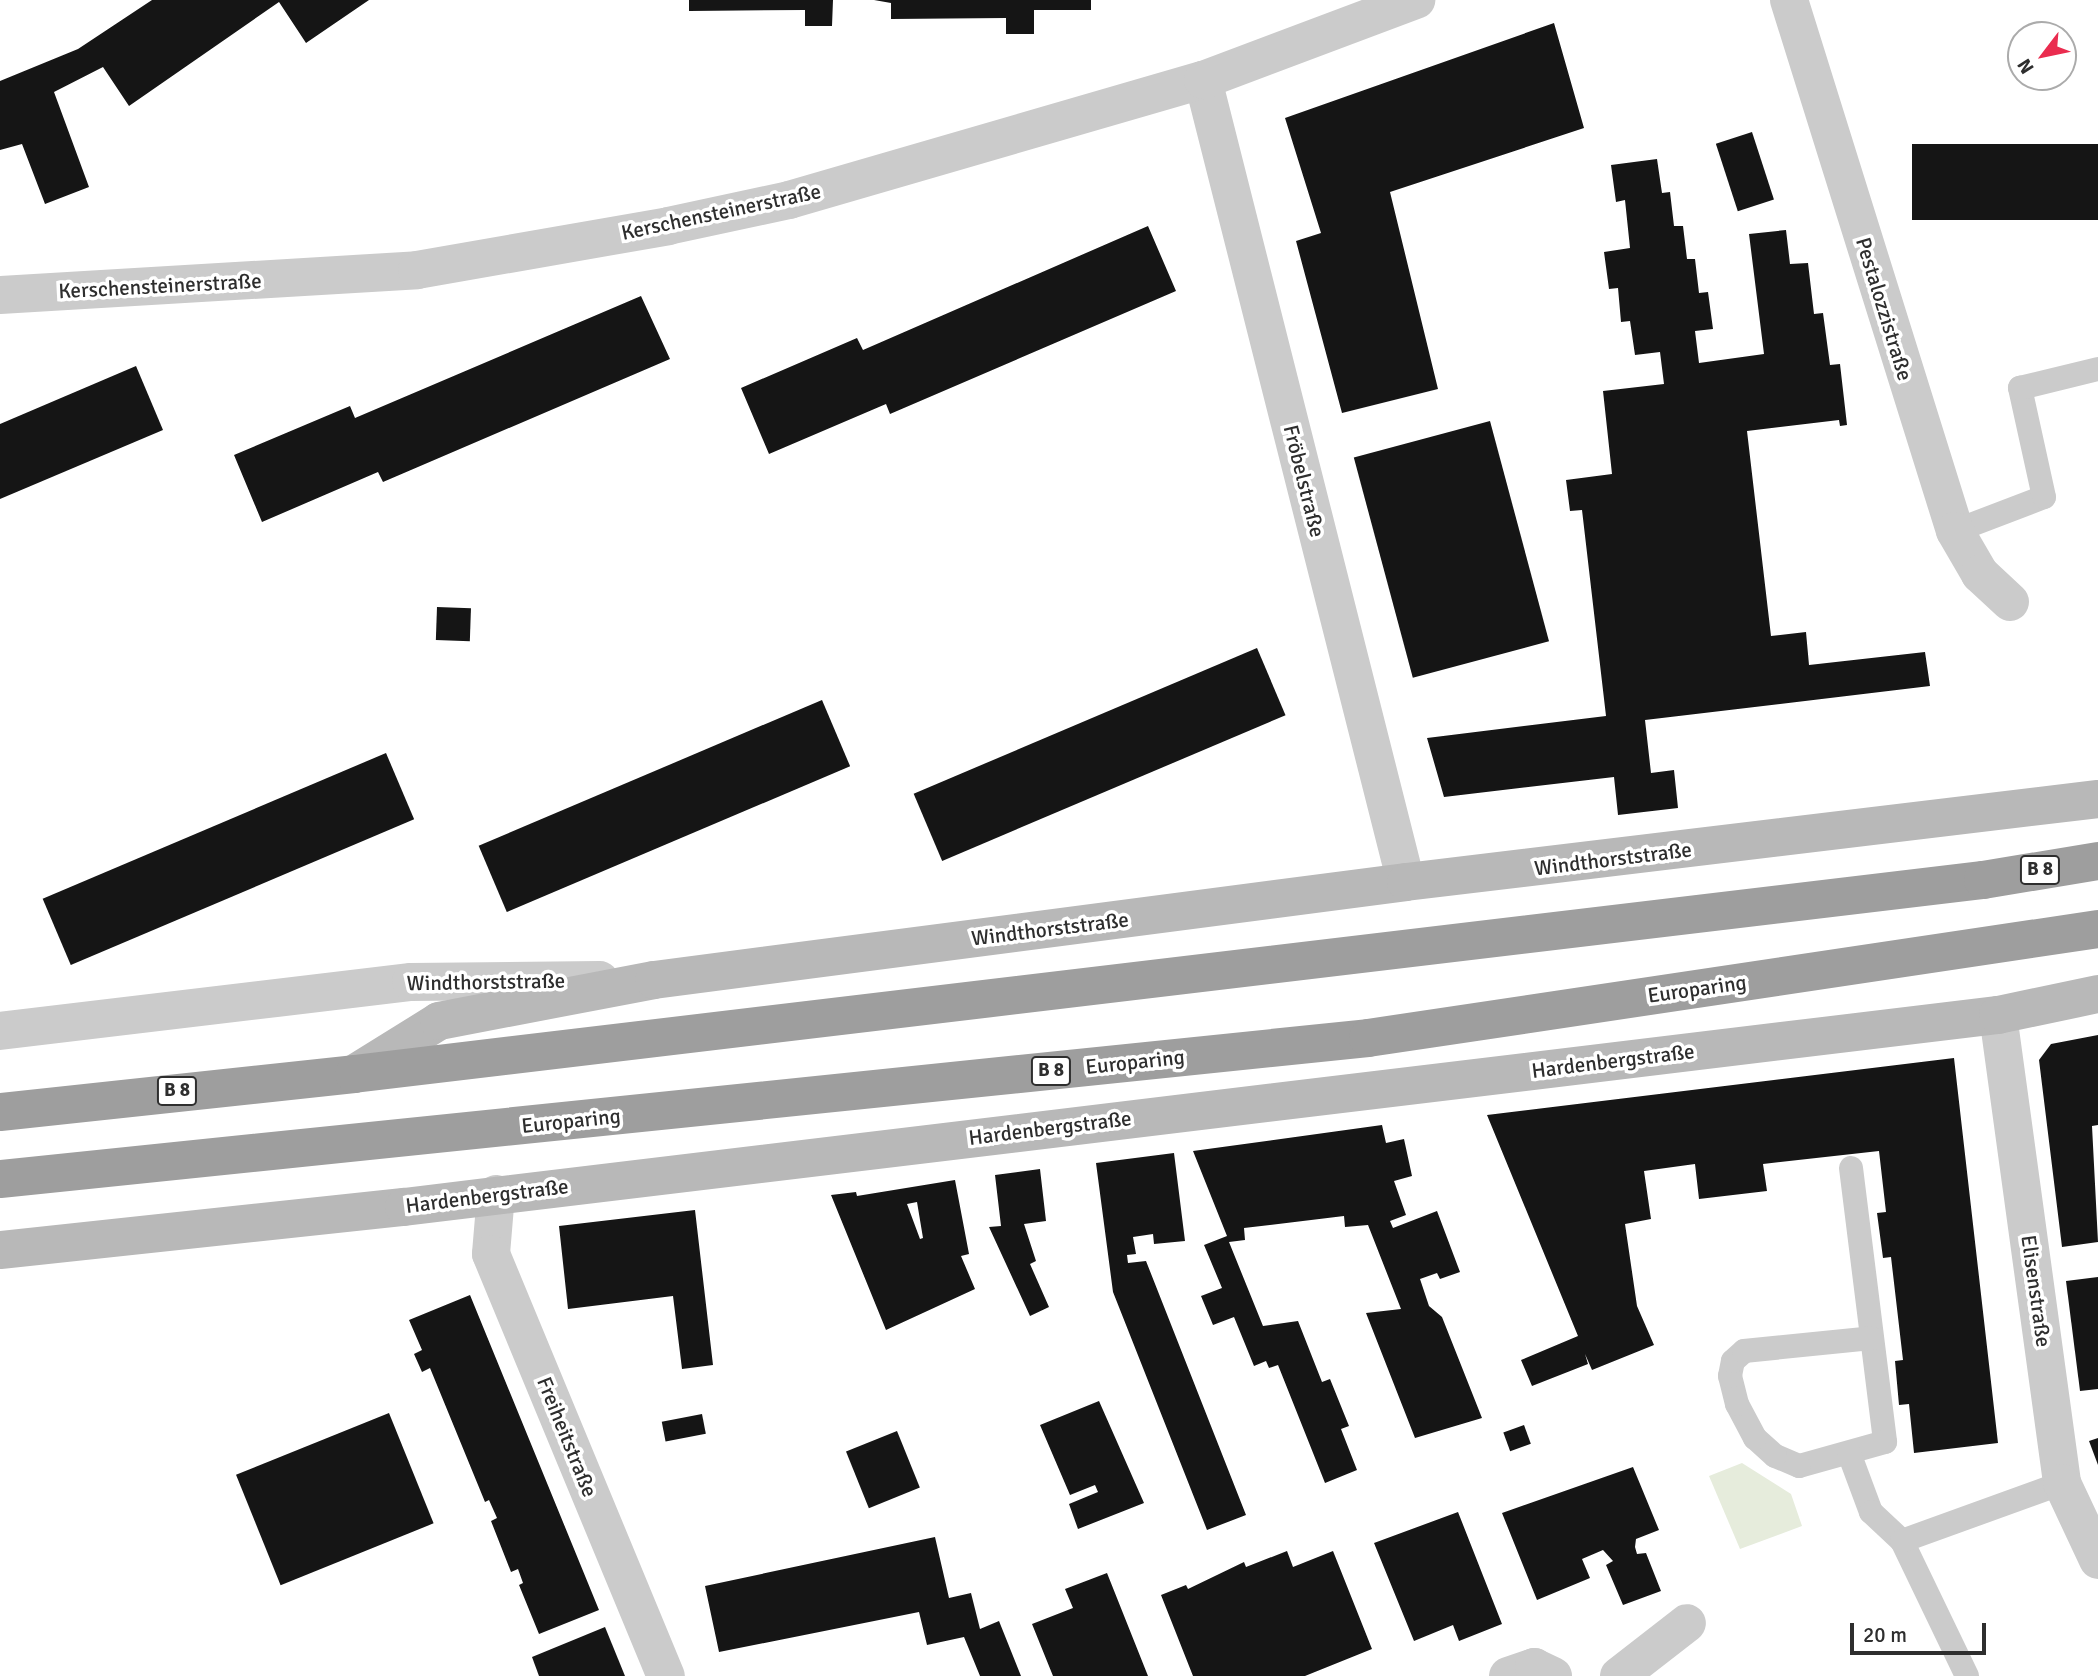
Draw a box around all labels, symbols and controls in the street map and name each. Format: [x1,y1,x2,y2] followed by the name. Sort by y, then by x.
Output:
[2007,21,2077,91] north arrow
[2012,54,2040,78] text: N
[619,179,823,245] street label: Kerschensteinerstraße
[1850,234,1918,384] street label: Pestalozzistraße
[58,268,262,304] street label: Kerschensteinerstraße
[1278,422,1330,540] street label: Fröbelstraße
[1533,837,1693,881] street label: Windthorststraße
[2019,855,2061,886] road number: B 8
[970,907,1130,951] street label: Windthorststraße
[407,968,565,996] street label: Windthorststraße
[1646,970,1748,1008] street label: Europaring
[1530,1038,1696,1084] street label: Hardenbergstraße
[1084,1044,1186,1080] street label: Europaring
[1030,1056,1072,1086] road number: B 8
[156,1076,198,1106] road number: B 8
[520,1103,622,1139] street label: Europaring
[967,1105,1133,1151] street label: Hardenbergstraße
[404,1173,570,1219] street label: Hardenbergstraße
[2016,1233,2056,1349] street label: Elisenstraße
[531,1373,603,1501] street label: Freiheitstraße
[1853,1610,1990,1654] scale bar
[1863,1622,1907,1648] text: 20 m

